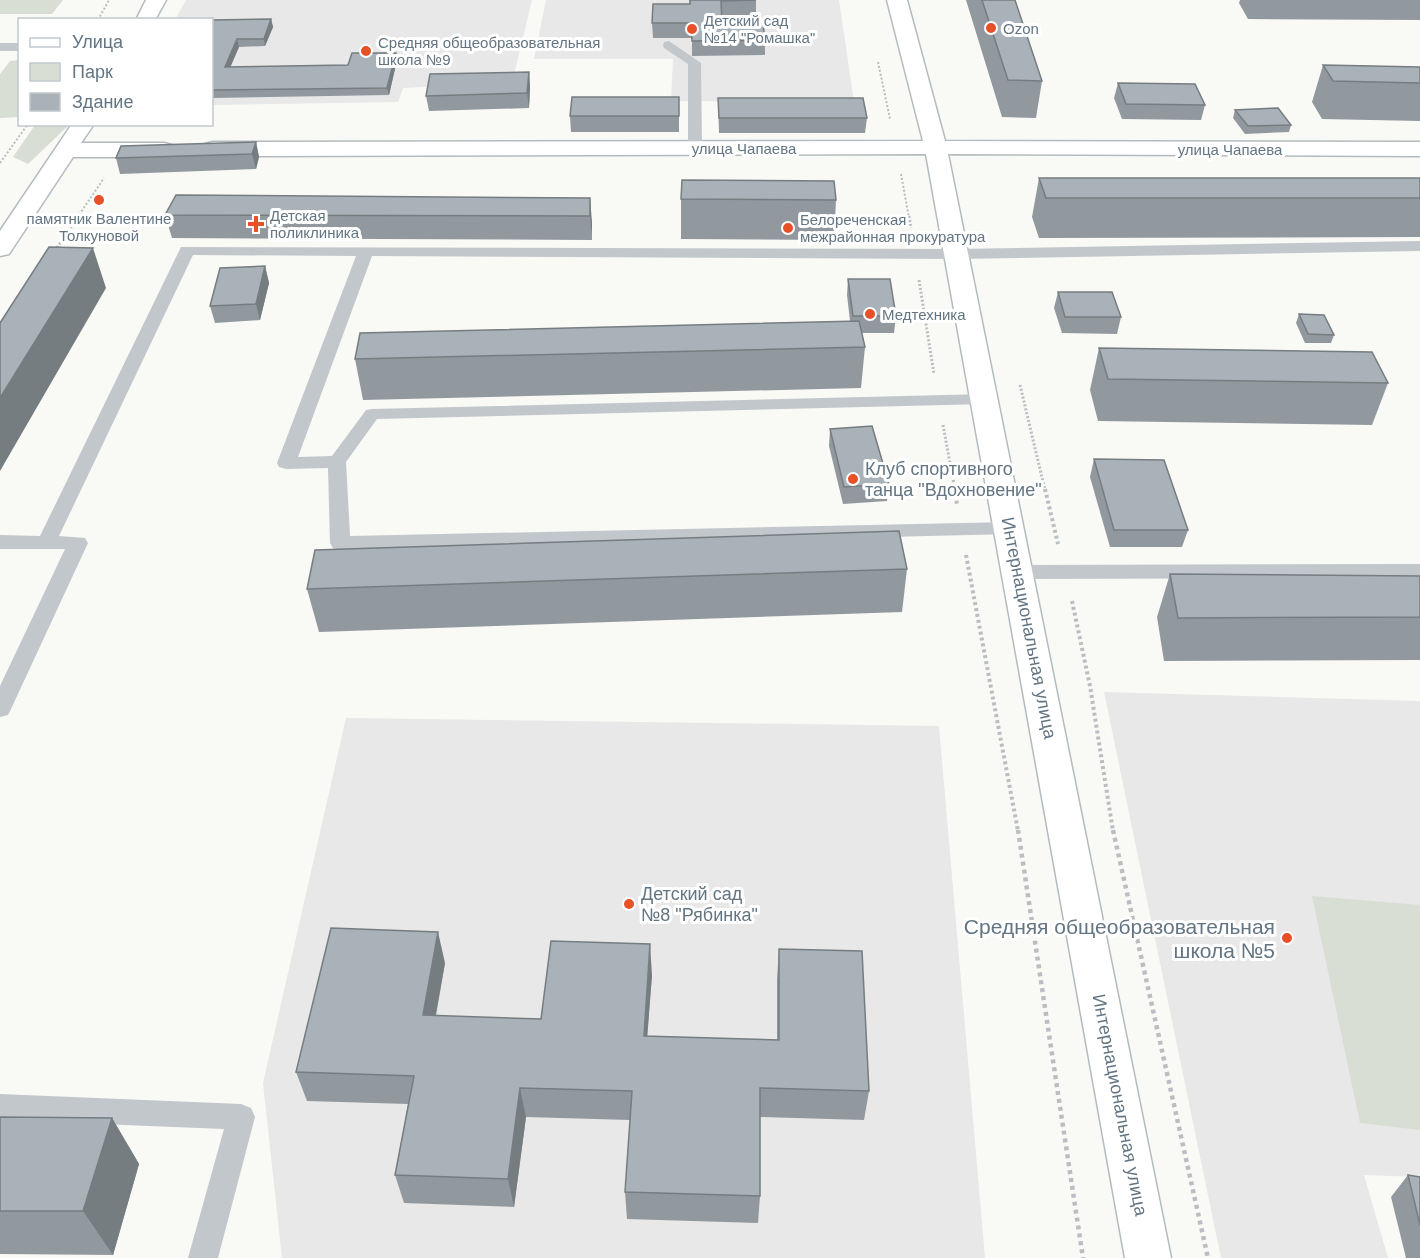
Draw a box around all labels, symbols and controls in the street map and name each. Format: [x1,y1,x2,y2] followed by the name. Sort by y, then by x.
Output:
[704,12,815,46] place label: Детский сад №14 "Ромашка"
[18,18,213,126] legend
[1003,20,1039,37] place label: Ozon
[984,21,998,35] marker: Ozon
[685,22,699,36] marker: Детский сад №14 "Ромашка"
[72,32,124,52] text: Улица
[378,34,600,68] place label: Средняя общеобразовательная школа №9
[359,44,373,58] marker: Средняя общеобразовательная школа №9
[72,62,113,82] text: Парк
[72,92,133,112] text: Здание
[692,140,797,157] street label: улица Чапаева
[1178,141,1283,158] street label: улица Чапаева
[92,193,106,207] marker: памятник Валентине Толкуновой
[270,207,360,241] place label: Детская поликлиника
[27,210,171,244] place label: памятник Валентине Толкуновой
[800,211,986,245] place label: Белореченская межрайонная прокуратура
[247,215,265,233] marker: Детская поликлиника
[781,221,795,235] marker: Белореченская межрайонная прокуратура
[882,306,966,323] place label: Медтехника
[863,307,877,321] marker: Медтехника
[865,459,1042,500] place label: Клуб спортивного танца "Вдохновение"
[846,472,860,486] marker: Клуб спортивного танца "Вдохновение"
[998,516,1060,741] street label: Интернациональная улица
[641,884,758,925] place label: Детский сад №8 "Рябинка"
[622,897,636,911] marker: Детский сад №8 "Рябинка"
[964,915,1275,962] place label: Средняя общеобразовательная школа №5
[1280,931,1294,945] marker: Средняя общеобразовательная школа №5
[1089,993,1151,1218] street label: Интернациональная улица

